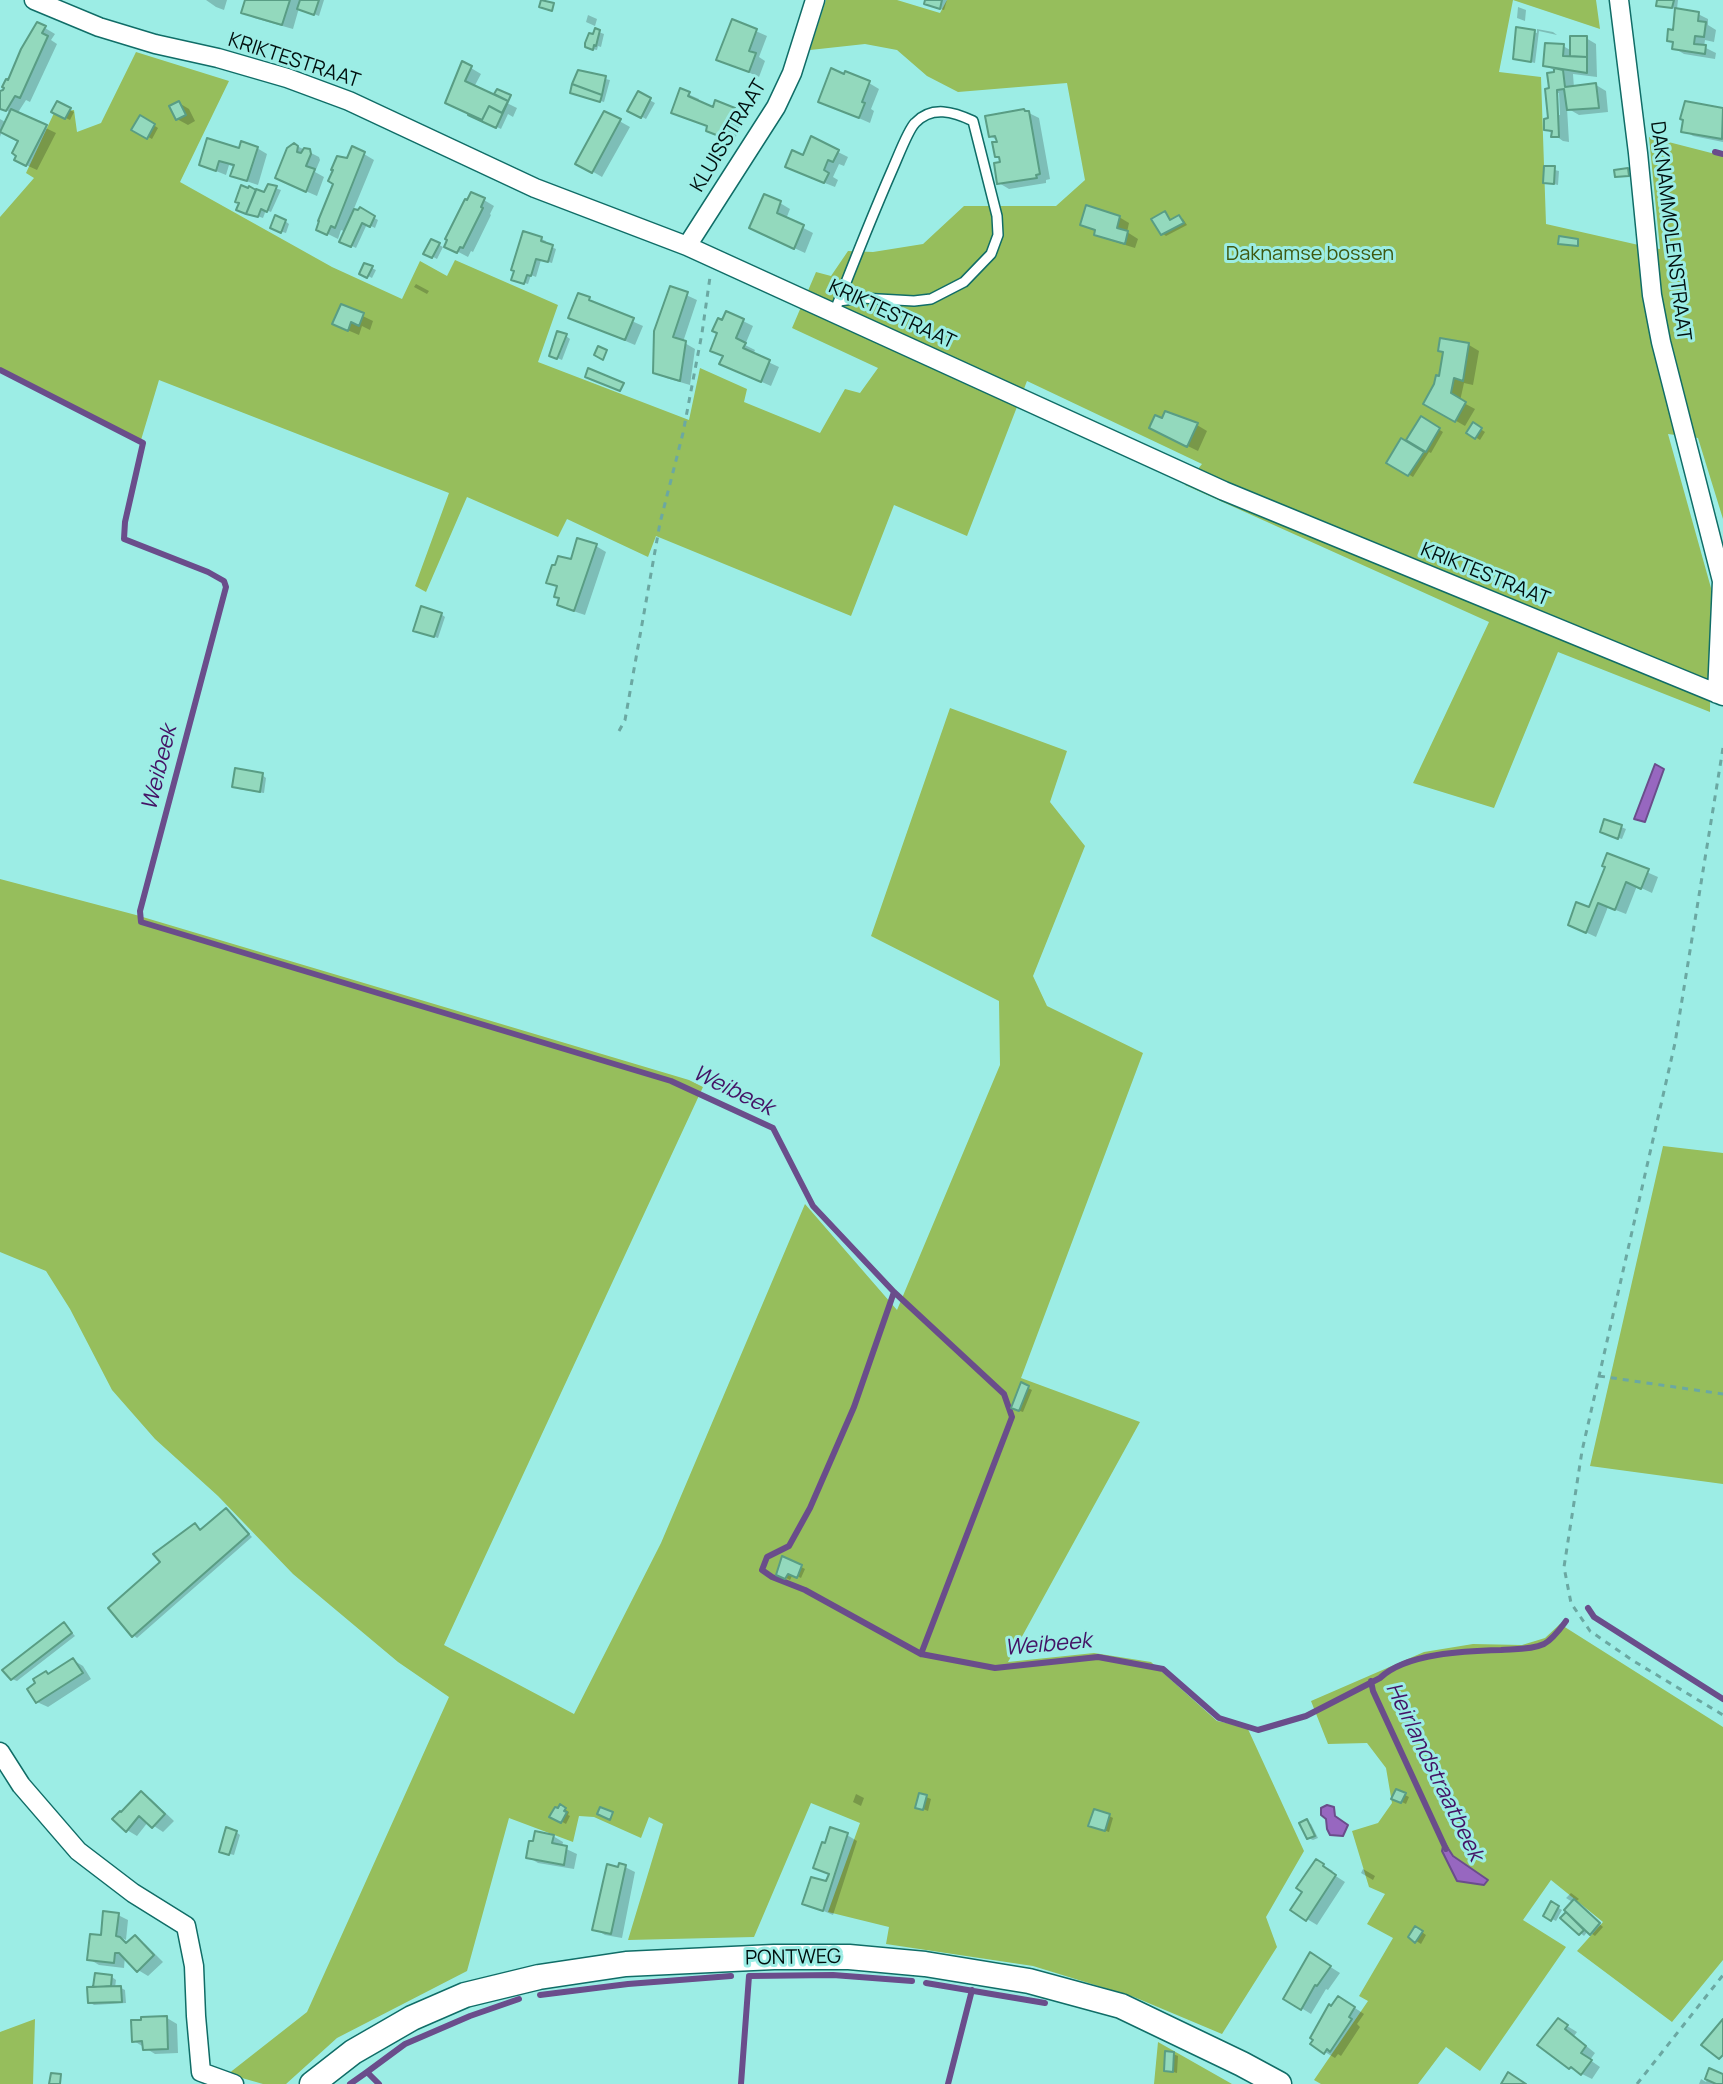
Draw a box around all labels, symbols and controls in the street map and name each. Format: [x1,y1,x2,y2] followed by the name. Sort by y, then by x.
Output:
[225,28,363,94] street label: KRIKTESTRAAT
[686,75,772,197] street label: KLUISSTRAAT
[1645,120,1695,342] street label: DAKNAMMOLENSTRAAT
[1226,242,1394,266] park label: Daknamse bossen
[825,275,959,355] street label: KRIKTESTRAAT
[1417,538,1553,612] street label: KRIKTESTRAAT
[137,723,183,813] water label: Weibeek
[688,1060,778,1122] water label: Weibeek
[1004,1628,1092,1662] water label: Weibeek
[1379,1679,1489,1865] water label: Heirlandstraatbeek
[745,1945,841,1971] street label: PONTWEG

